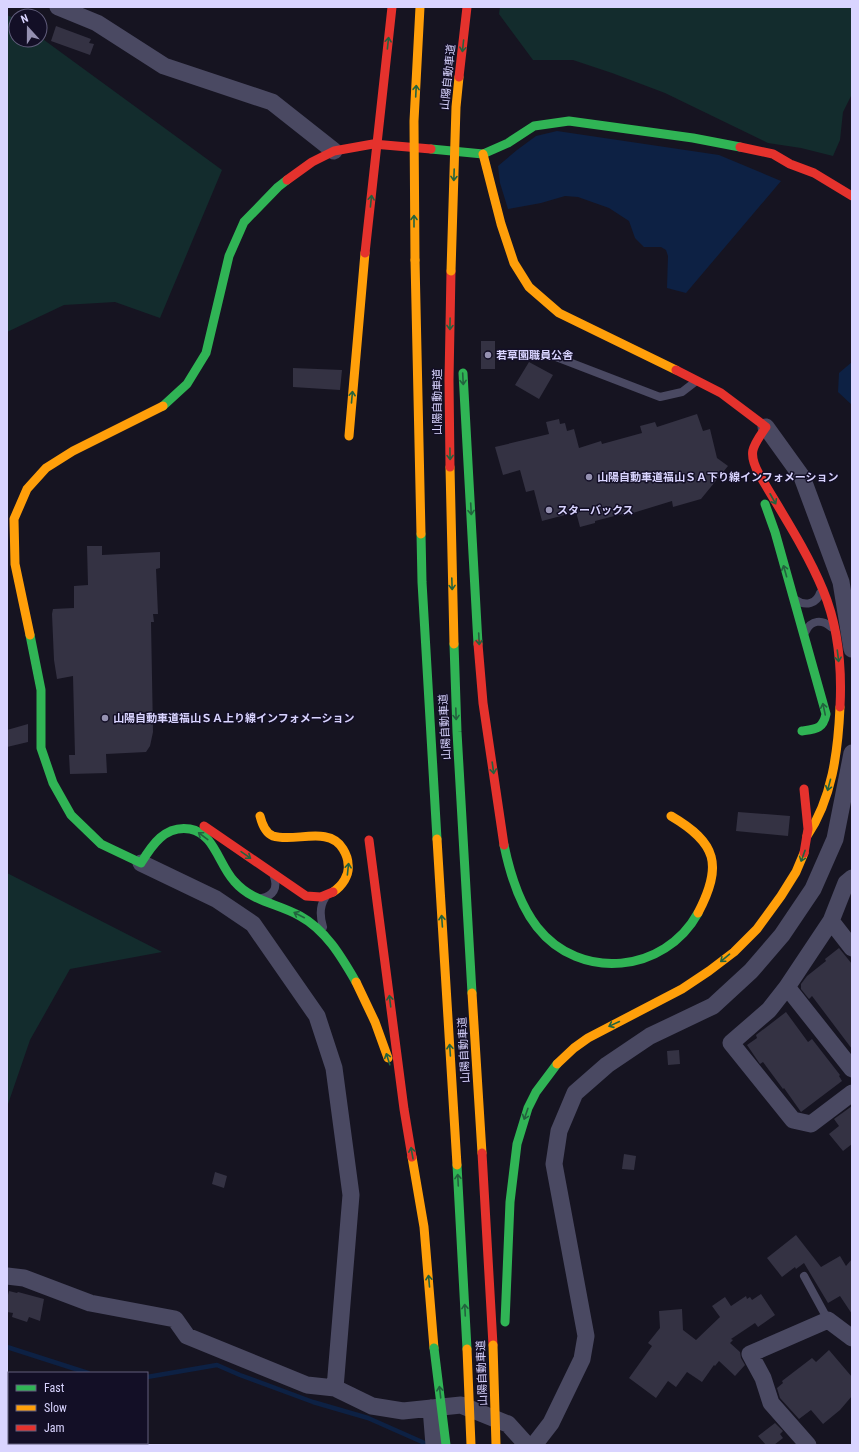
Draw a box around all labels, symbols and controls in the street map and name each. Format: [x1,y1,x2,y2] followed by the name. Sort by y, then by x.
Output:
[8,8,48,48] north arrow
[19,12,30,26] text: N
[384,37,392,50] one-way arrow
[459,39,467,52] one-way arrow
[438,44,458,110] street label: 山陽自動車道
[412,85,419,98] one-way arrow
[451,168,458,181] one-way arrow
[367,195,375,208] one-way arrow
[410,215,418,228] one-way arrow
[446,317,454,330] one-way arrow
[496,349,574,362] place label: 若草園職員公舎
[483,350,493,360] marker: 若草園職員公舎
[431,369,444,435] street label: 山陽自動車道
[460,372,467,385] one-way arrow
[349,391,356,404] one-way arrow
[446,447,454,460] one-way arrow
[597,471,838,484] place label: 山陽自動車道福山ＳＡ下り線インフォメーション
[584,472,594,482] marker: 山陽自動車道福山ＳＡ下り線インフォメーション
[770,492,777,504] one-way arrow
[467,502,475,515] one-way arrow
[557,504,634,517] place label: スターバックス
[544,505,554,515] marker: スターバックス
[781,564,789,577] one-way arrow
[448,577,456,590] one-way arrow
[475,632,482,645] one-way arrow
[834,649,842,662] one-way arrow
[437,694,453,760] street label: 山陽自動車道
[820,703,828,716] one-way arrow
[452,707,460,720] one-way arrow
[113,712,354,725] place label: 山陽自動車道福山ＳＡ上り線インフォメーション
[100,713,110,723] marker: 山陽自動車道福山ＳＡ上り線インフォメーション
[489,761,497,774] one-way arrow
[825,778,833,791] one-way arrow
[198,832,209,840] one-way arrow
[798,849,806,861] one-way arrow
[240,851,251,859] one-way arrow
[344,863,351,876] one-way arrow
[294,911,306,918] one-way arrow
[438,915,445,928] one-way arrow
[720,954,731,963] one-way arrow
[386,995,394,1008] one-way arrow
[456,1017,472,1083] street label: 山陽自動車道
[608,1021,620,1028] one-way arrow
[446,1044,453,1057] one-way arrow
[383,1053,391,1065] one-way arrow
[522,1108,529,1121] one-way arrow
[407,1147,415,1160] one-way arrow
[454,1174,462,1187] one-way arrow
[425,1275,432,1288] one-way arrow
[462,1304,469,1317] one-way arrow
[474,1340,490,1406] street label: 山陽自動車道
[8,1372,148,1444] legend
[44,1381,65,1395] text: Fast
[436,1386,444,1399] one-way arrow
[44,1401,67,1415] text: Slow
[44,1421,65,1435] text: Jam

